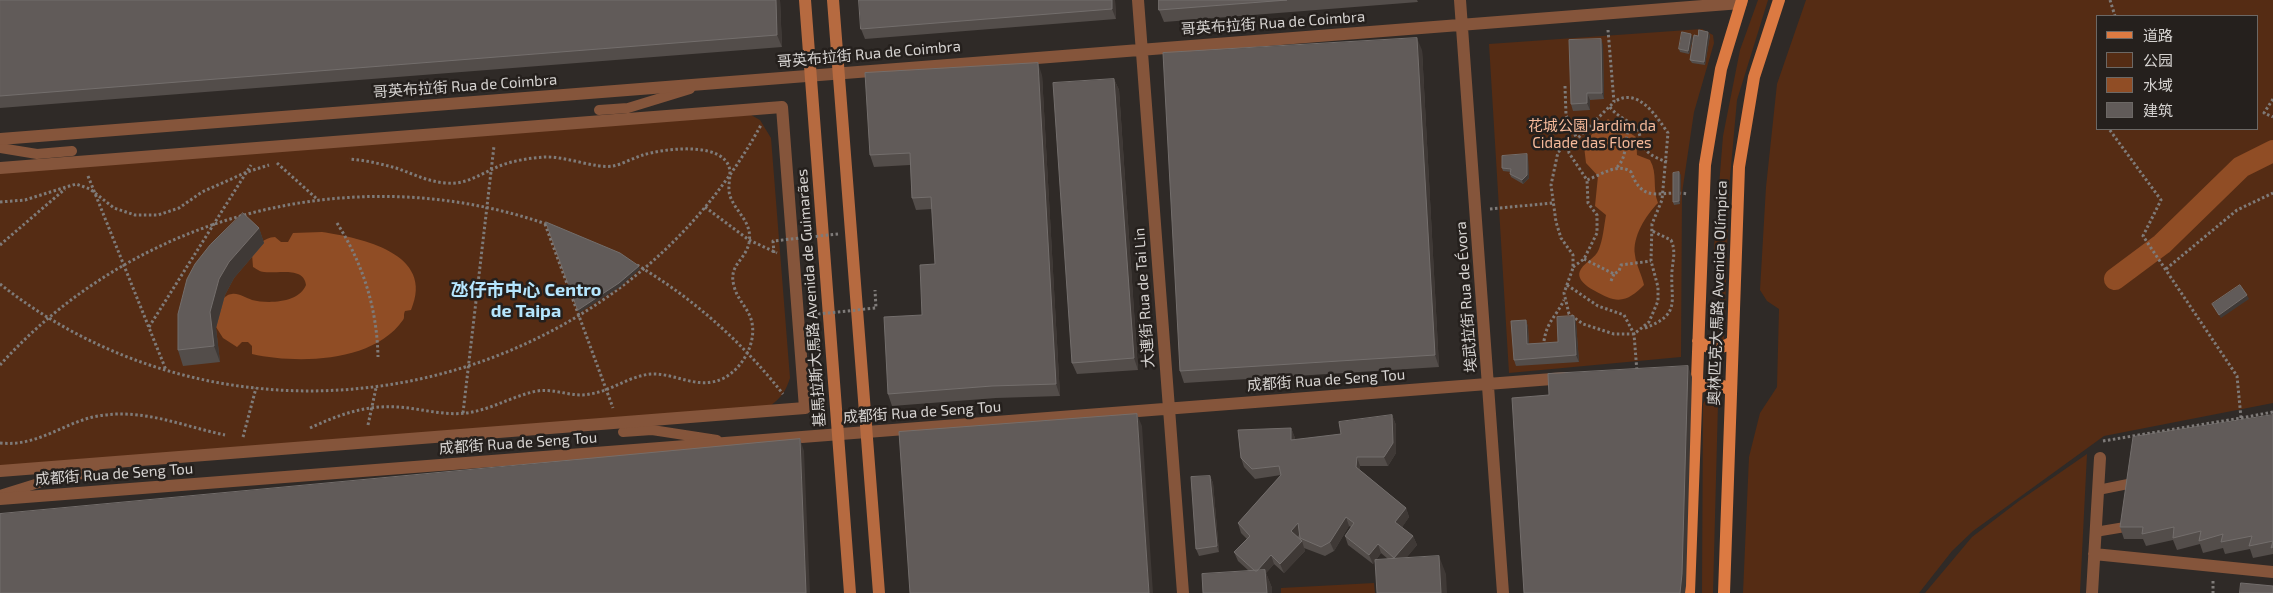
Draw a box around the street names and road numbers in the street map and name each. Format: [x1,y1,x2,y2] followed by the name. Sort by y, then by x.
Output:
[1180,8,1366,38] street label: 哥英布拉街 Rua de Coimbra
[776,37,962,71] street label: 哥英布拉街 Rua de Coimbra
[372,71,558,101] street label: 哥英布拉街 Rua de Coimbra
[793,168,829,428] street label: 基馬拉斯大馬路 Avenida de Guimarães
[1705,180,1731,406] street label: 奧林匹克大馬路 Avenida Olímpica
[1452,221,1480,373] street label: 埃武拉街 Rua de Évora
[1130,227,1158,369] street label: 大連街 Rua de Tai Lin
[1246,365,1406,395] street label: 成都街 Rua de Seng Tou
[842,397,1002,427] street label: 成都街 Rua de Seng Tou
[438,428,598,458] street label: 成都街 Rua de Seng Tou
[34,459,194,489] street label: 成都街 Rua de Seng Tou

